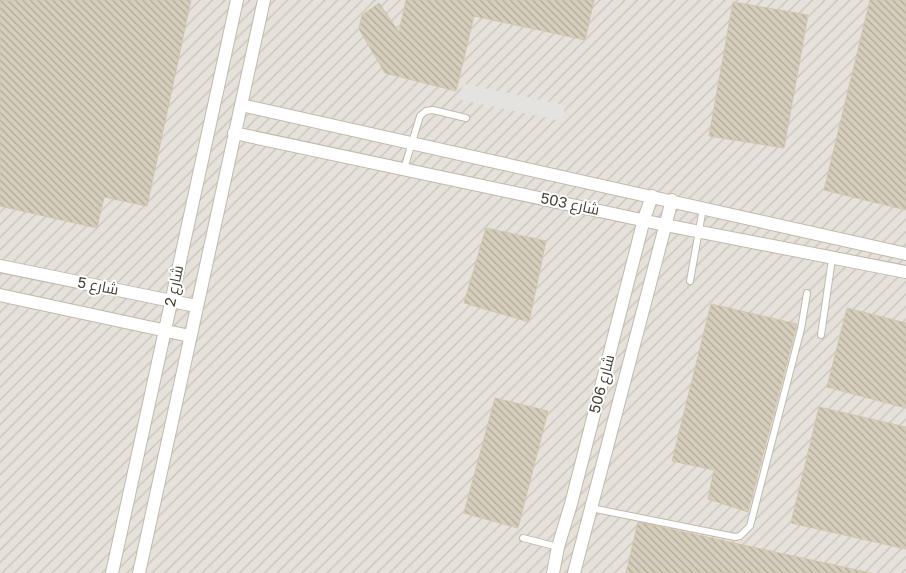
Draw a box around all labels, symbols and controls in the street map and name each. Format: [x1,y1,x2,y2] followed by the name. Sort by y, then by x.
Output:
[539,188,601,221] street label: شارع 503
[160,264,189,309] street label: شارع 2
[76,272,120,301] street label: شارع 5
[585,352,620,416] street label: شارع 506

